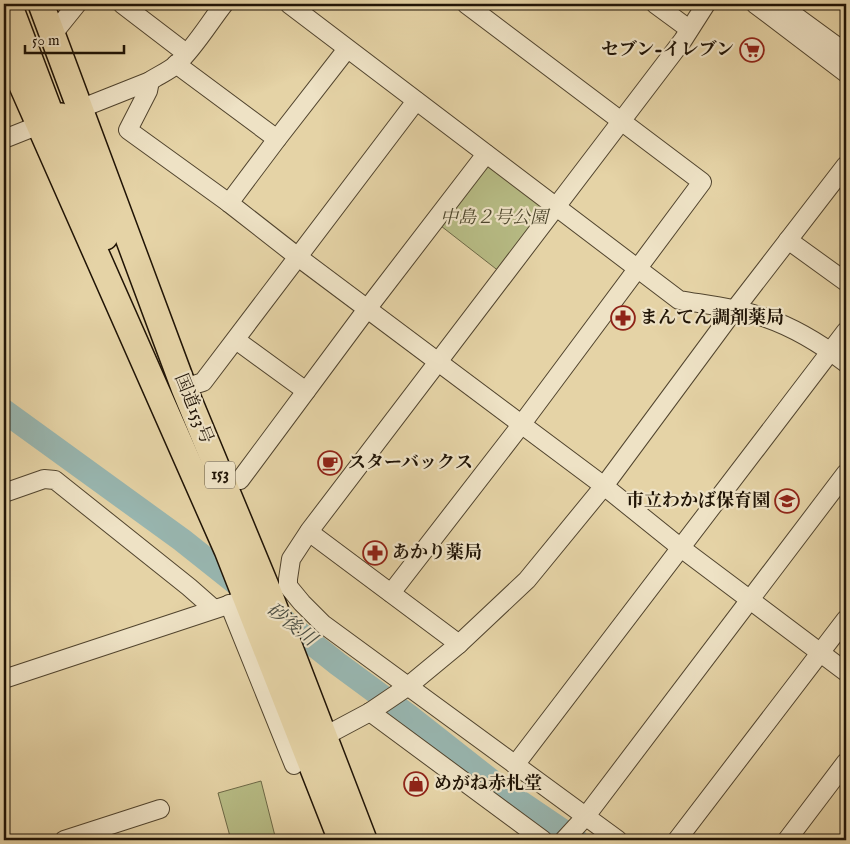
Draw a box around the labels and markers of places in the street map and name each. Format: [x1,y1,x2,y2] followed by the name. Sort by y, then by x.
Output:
[739,37,765,63] supermarket icon: セブン-イレブン
[601,39,734,62] place label: セブン-イレブン
[610,305,636,331] pharmacy icon: まんてん調剤薬局
[640,307,784,330] place label: まんてん調剤薬局
[317,450,343,476] cafe icon: スターバックス
[348,452,473,475] place label: スターバックス
[774,488,800,514] school or university icon: 市立わかば保育園
[626,490,770,513] place label: 市立わかば保育園
[362,540,388,566] pharmacy icon: あかり薬局
[392,542,482,565] place label: あかり薬局
[403,771,429,797] shop icon: めがね赤札堂
[434,773,542,796] place label: めがね赤札堂

